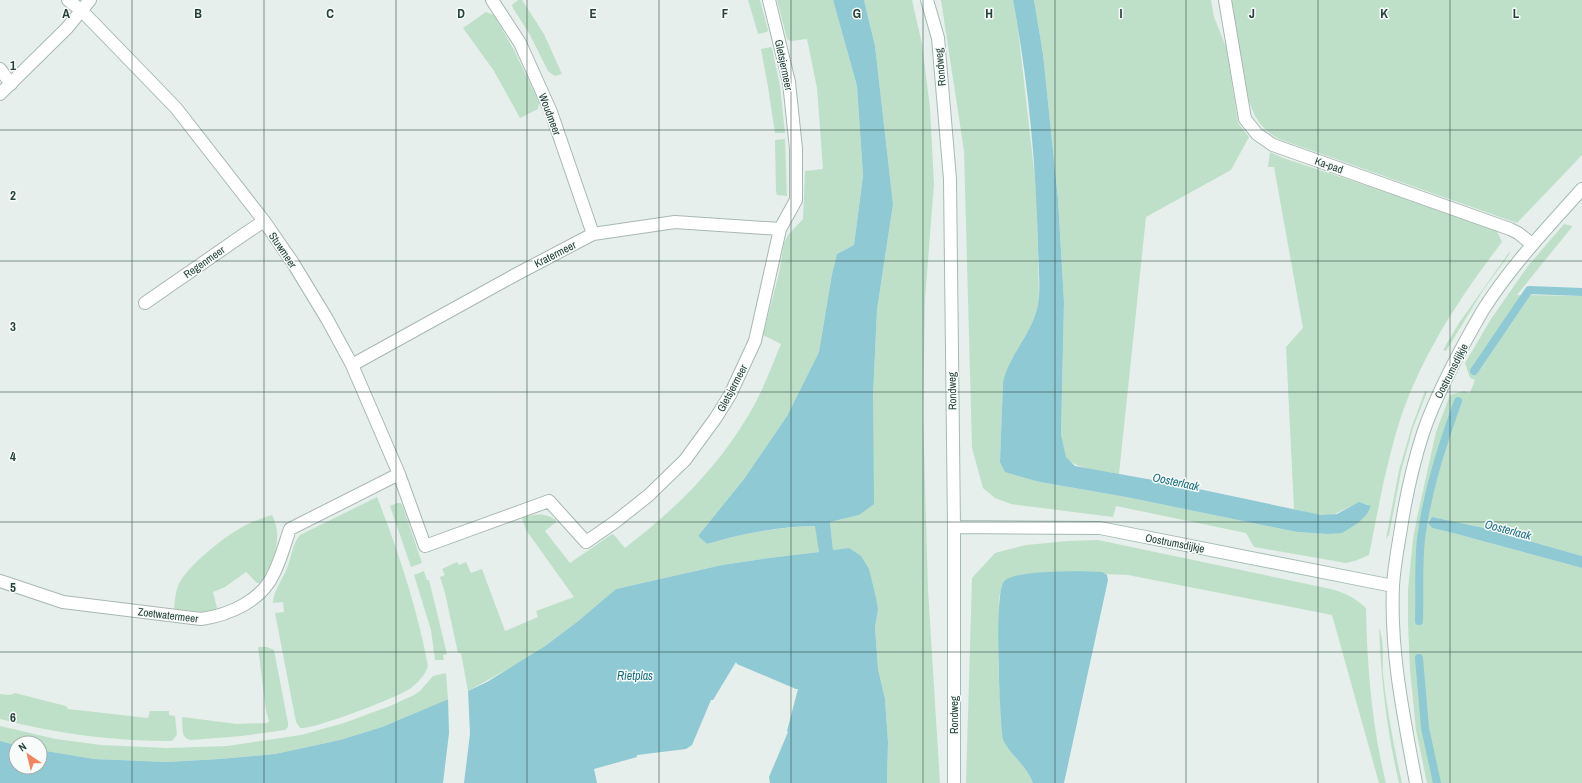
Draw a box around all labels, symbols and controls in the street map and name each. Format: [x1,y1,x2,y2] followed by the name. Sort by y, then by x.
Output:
[62,5,70,22] text: A
[194,5,202,22] text: B
[326,5,334,22] text: C
[457,5,465,22] text: D
[589,5,597,22] text: E
[722,5,729,22] text: F
[853,5,861,22] text: G
[985,5,993,22] text: H
[1120,5,1123,22] text: I
[1249,5,1255,22] text: J
[1380,5,1388,22] text: K
[1513,5,1520,22] text: L
[772,38,796,92] street label: Gletsjermeer
[931,47,949,87] street label: Rondweg
[10,57,16,74] text: 1
[536,91,564,137] street label: Woudmeer
[1313,154,1345,176] street label: Ka-pad
[10,187,16,204] text: 2
[266,229,300,271] street label: Stuwmeer
[532,238,578,270] street label: Kratermeer
[181,243,227,281] street label: Regenmeer
[10,318,16,335] text: 3
[1431,341,1471,401] street label: Oostrumsdijkje
[714,362,750,414] street label: Gletsjermeer
[945,372,959,410] street label: Rondweg
[10,448,16,465] text: 4
[1151,469,1202,495] water label: Oosterlaak
[1483,516,1534,544] water label: Oosterlaak
[1144,530,1206,556] street label: Oostrumsdijkje
[10,579,16,596] text: 5
[137,604,199,626] street label: Zoetwatermeer
[617,668,653,684] water label: Rietplas
[947,696,961,734] street label: Rondweg
[10,709,16,726] text: 6
[8,735,48,775] north arrow
[16,739,29,754] text: N

